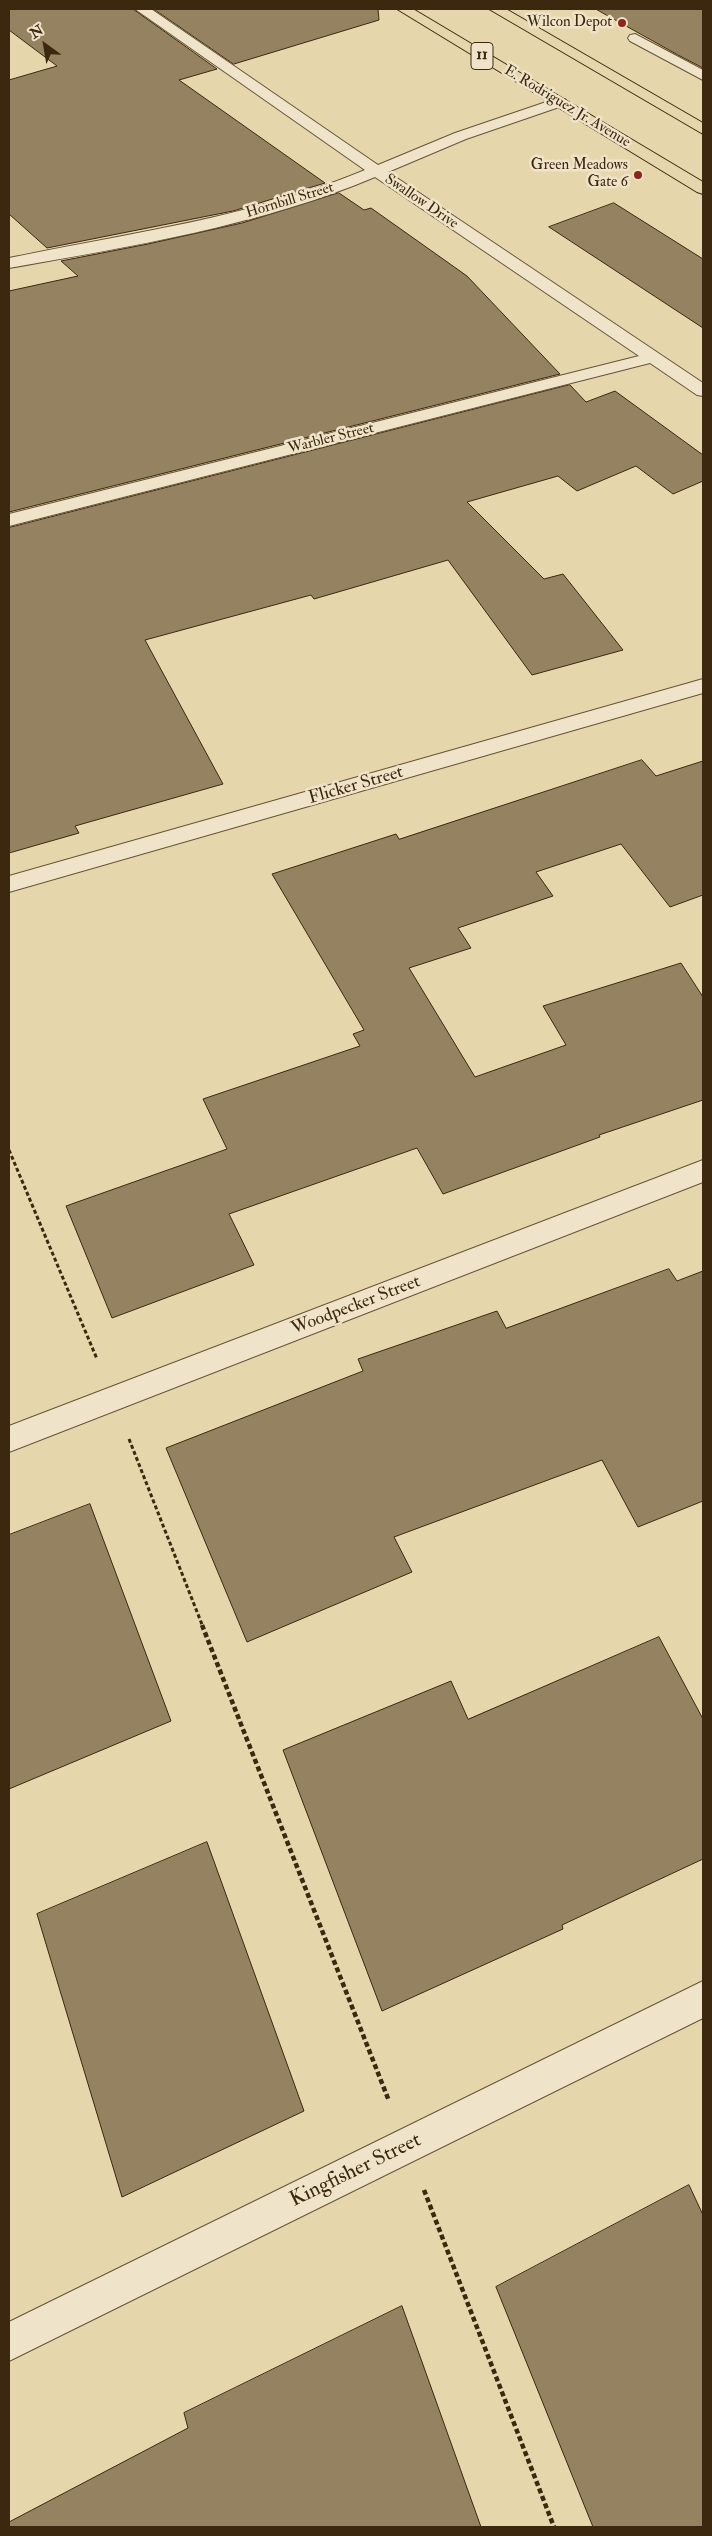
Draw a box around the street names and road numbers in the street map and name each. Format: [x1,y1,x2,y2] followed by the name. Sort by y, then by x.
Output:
[471,42,493,70] road number: 11
[501,62,633,152] street label: E. Rodriguez Jr. Avenue
[381,171,461,233] street label: Swallow Drive
[244,179,336,223] street label: Hornbill Street
[286,420,376,458] street label: Warbler Street
[306,762,406,810] street label: Flicker Street
[288,1271,424,1341] street label: Woodpecker Street
[286,2128,426,2214] street label: Kingfisher Street

